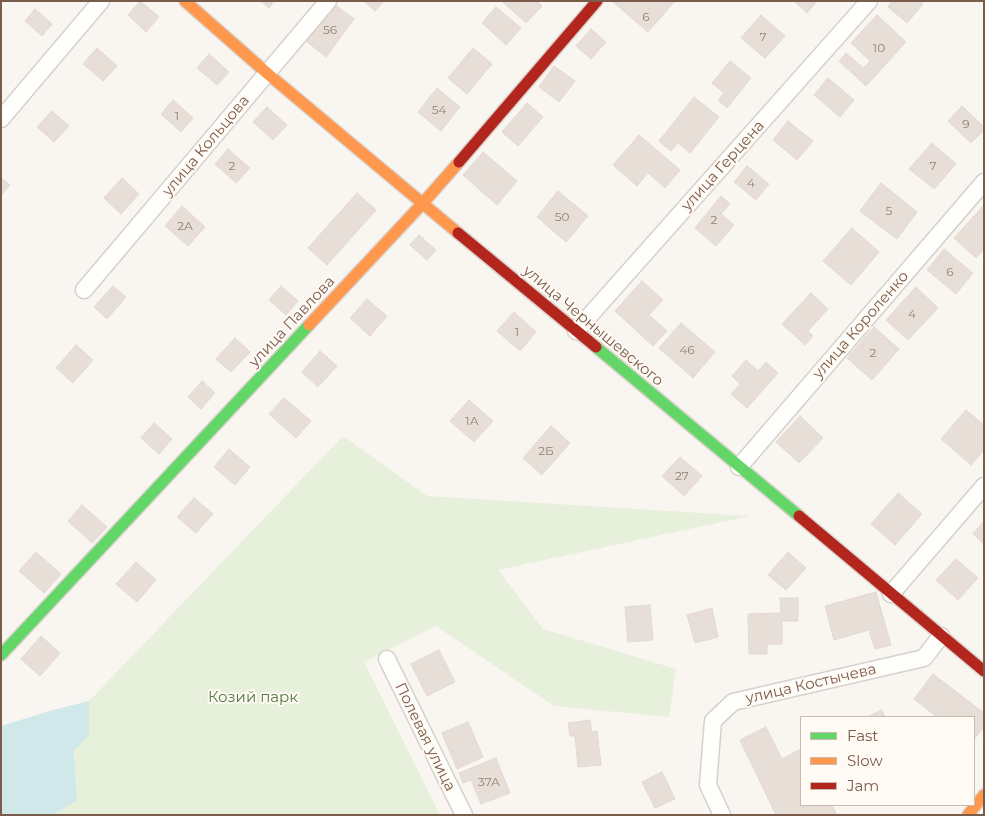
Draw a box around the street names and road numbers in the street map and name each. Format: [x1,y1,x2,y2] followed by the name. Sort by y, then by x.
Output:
[159,92,253,200] street label: улица Кольцова
[678,117,768,215] street label: улица Герцена
[519,262,667,390] street label: улица Чернышевского
[809,267,913,383] street label: улица Короленко
[245,273,339,371] street label: улица Павлова
[744,660,878,708] street label: улица Костычева
[391,680,459,794] street label: Полевая улица

